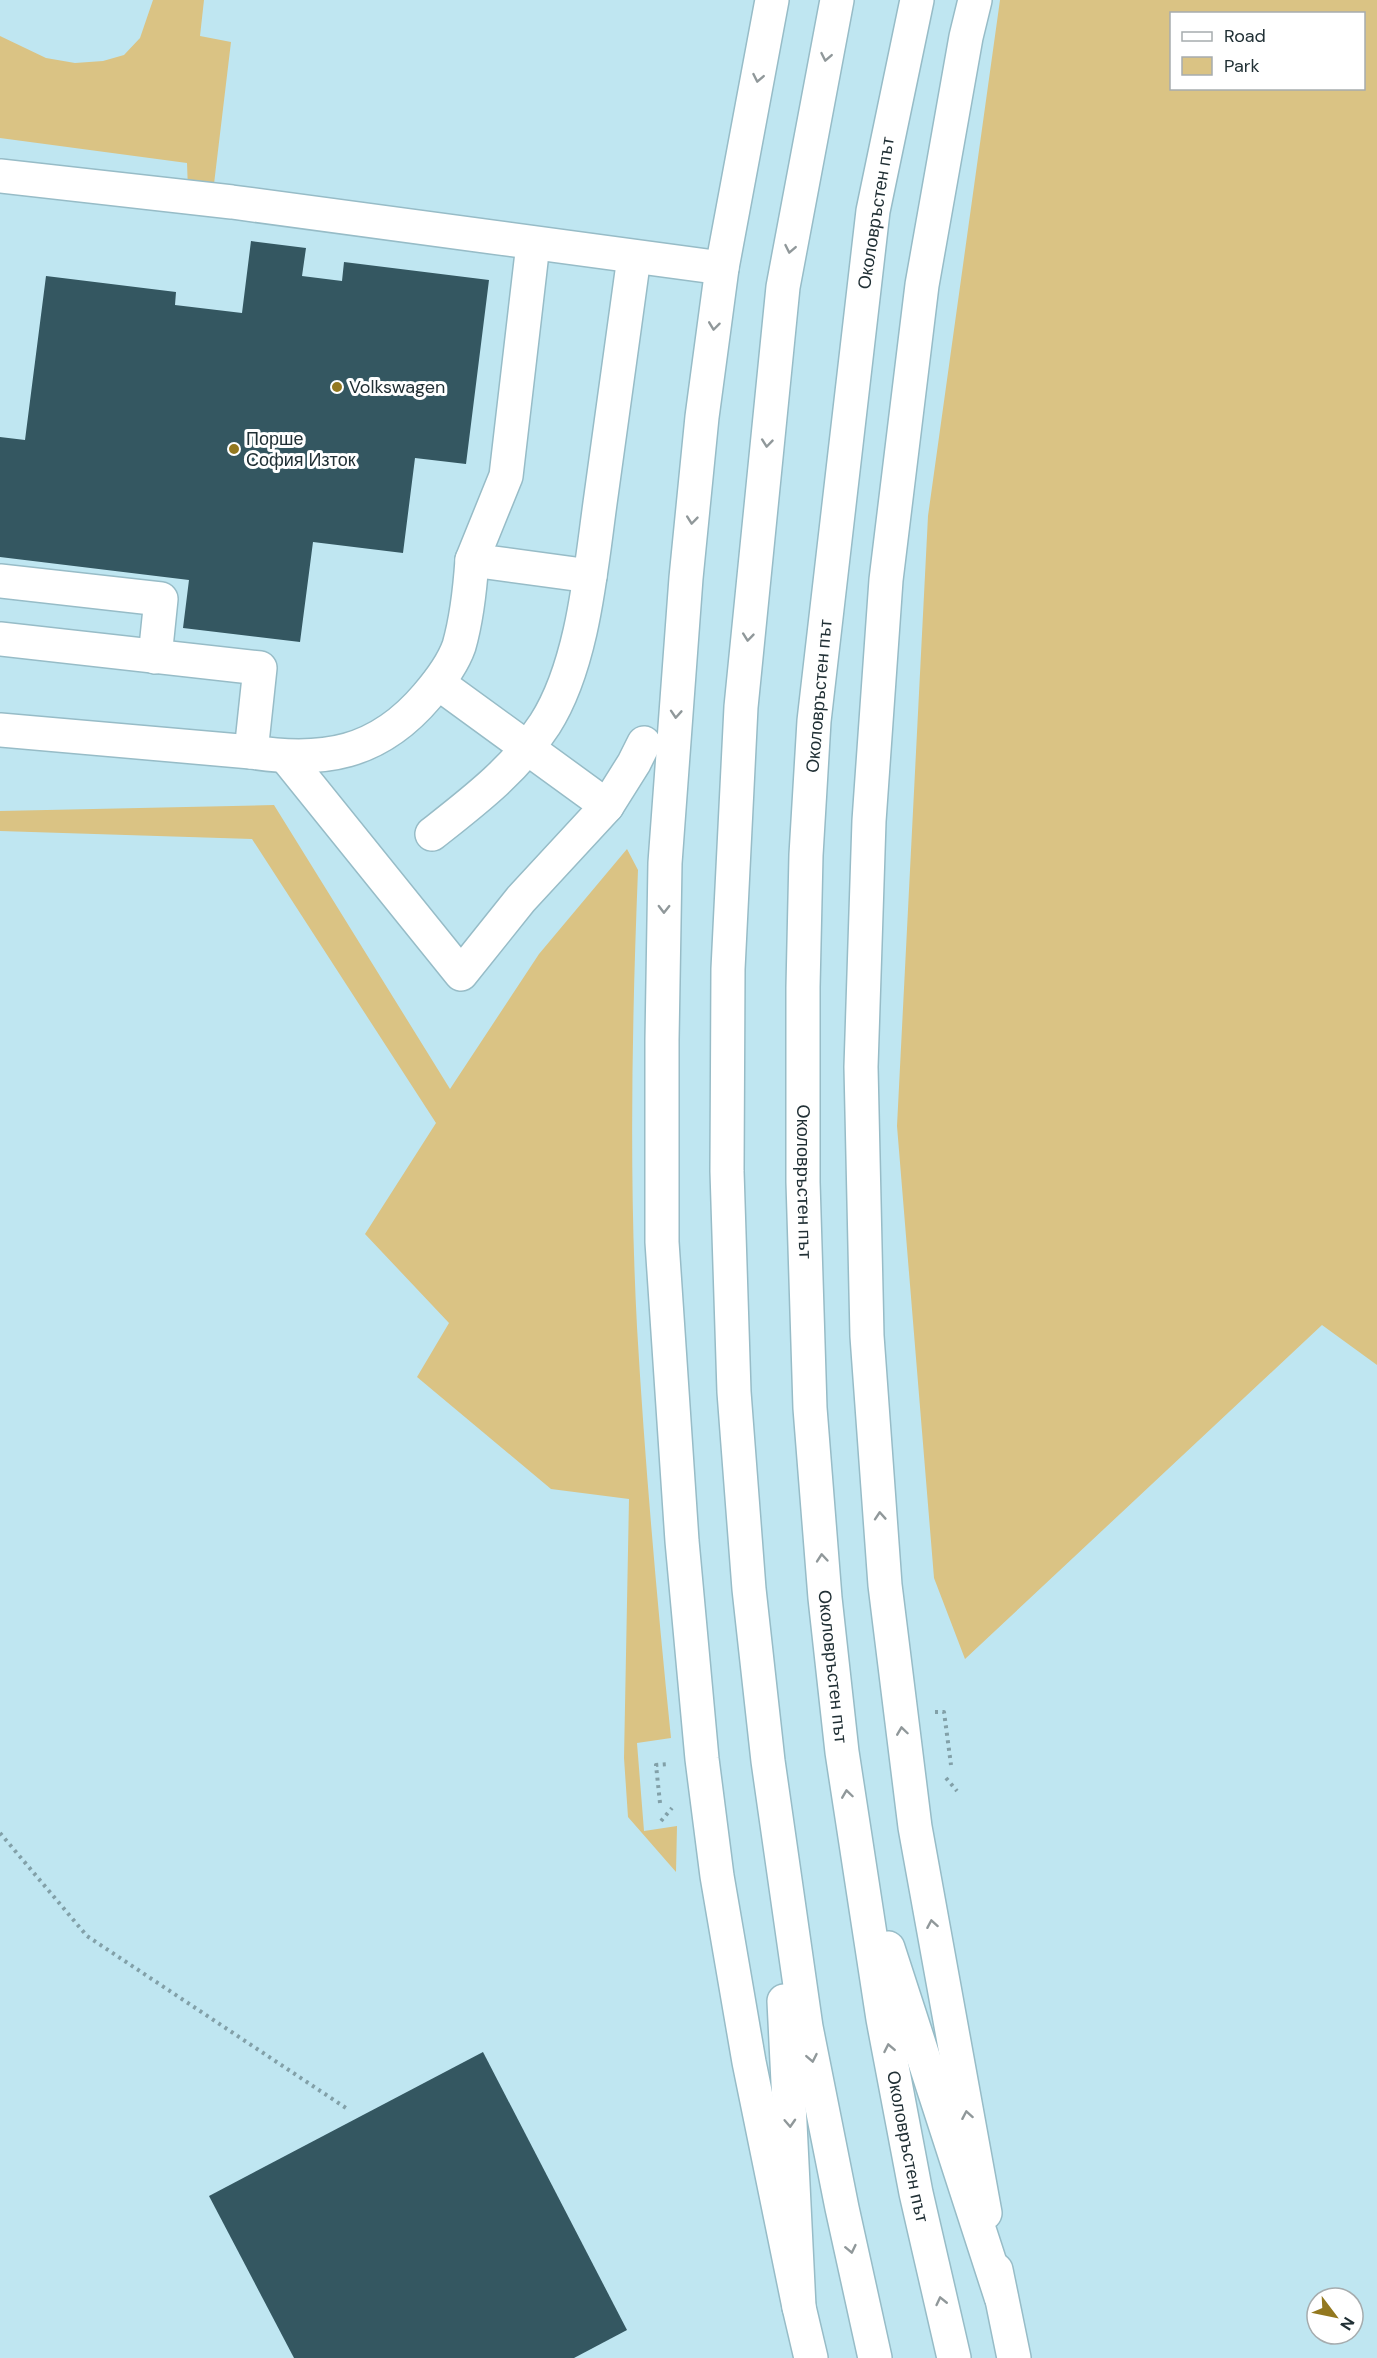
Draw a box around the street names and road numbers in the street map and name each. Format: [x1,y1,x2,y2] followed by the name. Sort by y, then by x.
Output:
[852,135,900,291] street label: Околовръстен път
[800,618,838,774] street label: Околовръстен път
[791,1105,817,1259] street label: Околовръстен път
[812,1589,853,1745] street label: Околовръстен път
[881,2069,934,2225] street label: Околовръстен път

